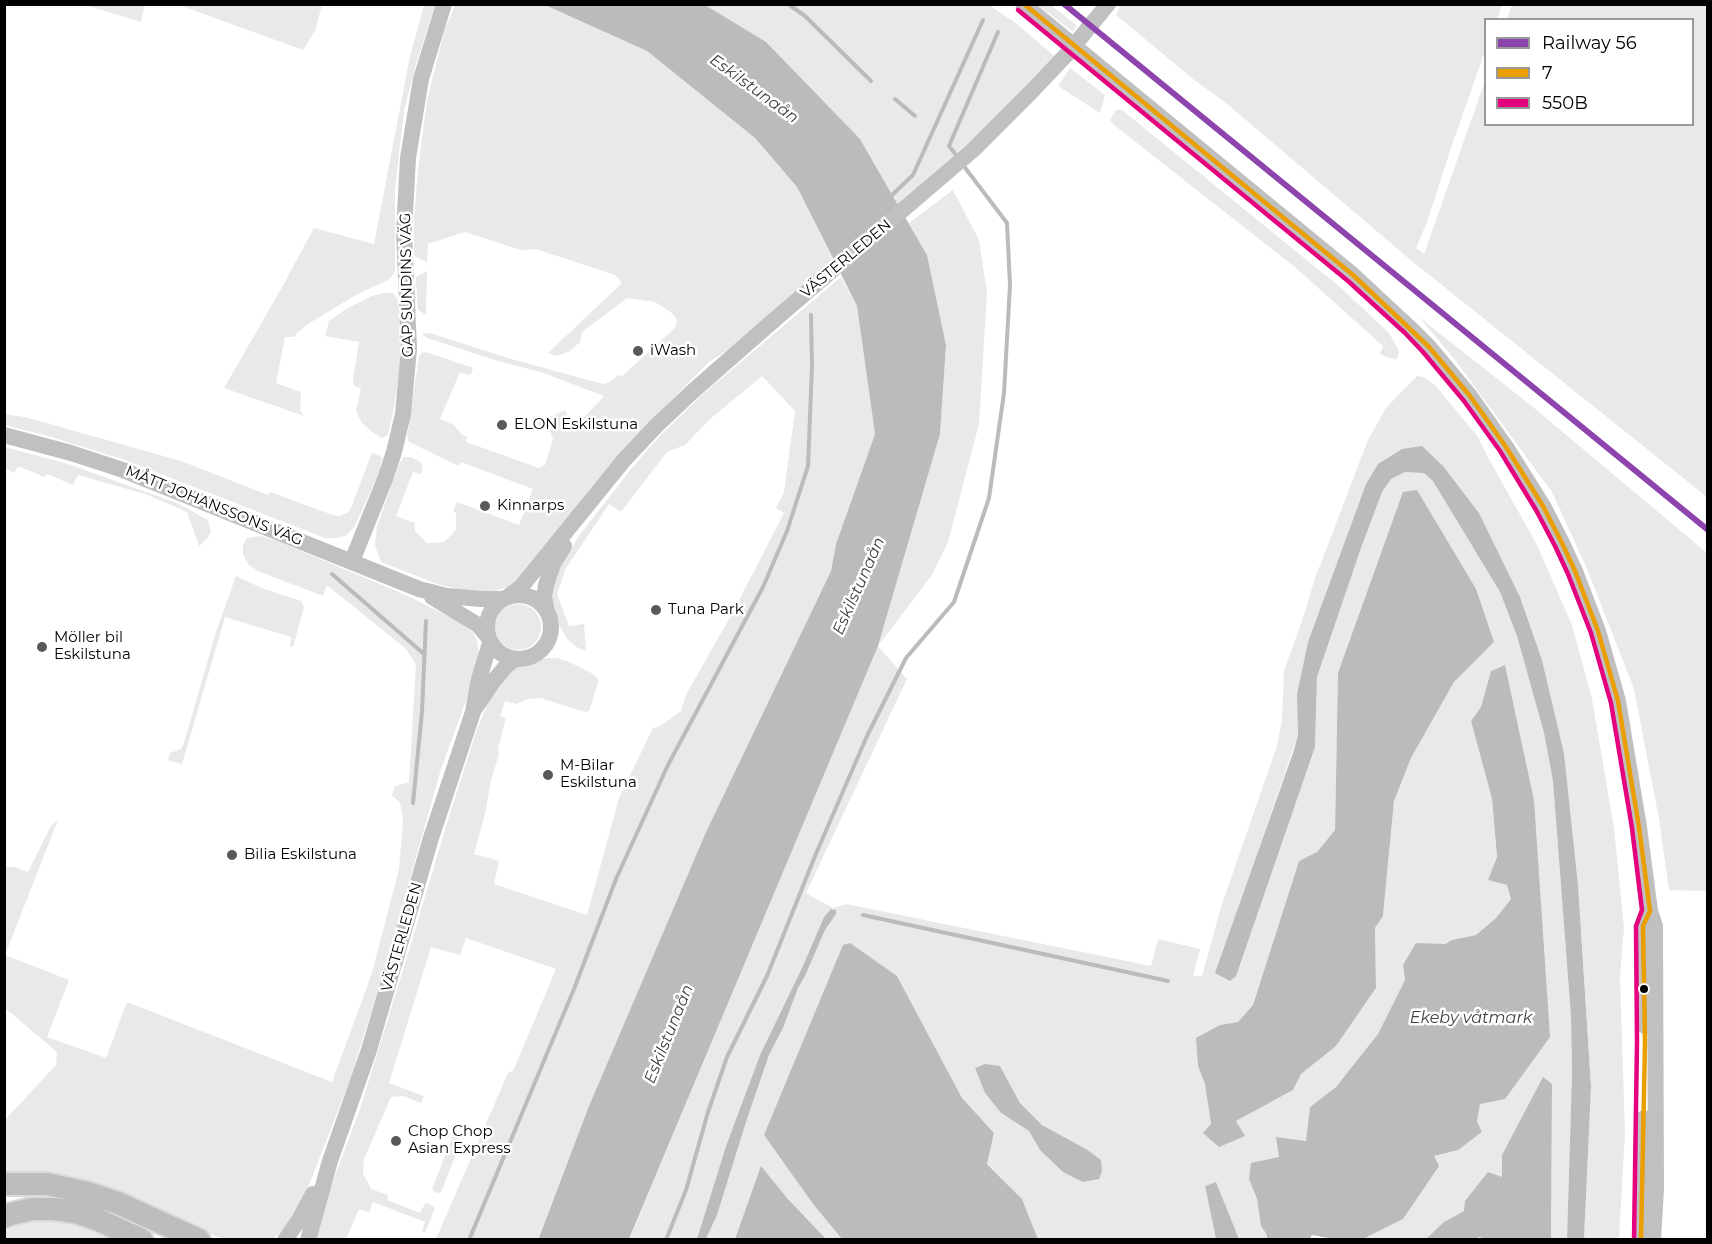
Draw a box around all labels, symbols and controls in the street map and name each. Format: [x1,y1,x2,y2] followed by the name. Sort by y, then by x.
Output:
[1484,18,1694,126] legend
[1542,32,1637,54] text: Railway 56
[706,50,802,128] water label: Eskilstunaån
[1542,62,1553,84] text: 7
[1542,92,1588,114] text: 550B
[397,212,417,358] street label: GAP SUNDINS VÄG
[797,216,895,302] street label: VÄSTERLEDEN
[650,342,696,360] place label: iWash
[631,344,645,358] marker: iWash
[514,416,638,434] place label: ELON Eskilstuna
[495,418,509,432] marker: ELON Eskilstuna
[123,462,305,550] street label: MÅTT JOHANSSONS VÄG
[497,497,564,515] place label: Kinnarps
[478,499,492,513] marker: Kinnarps
[829,534,889,638] water label: Eskilstunaån
[668,601,744,619] place label: Tuna Park
[649,603,663,617] marker: Tuna Park
[54,629,131,664] place label: Möller bil Eskilstuna
[35,640,49,654] marker: Möller bil Eskilstuna
[560,757,637,792] place label: M-Bilar Eskilstuna
[541,768,555,782] marker: M-Bilar Eskilstuna
[244,846,357,864] place label: Bilia Eskilstuna
[225,848,239,862] marker: Bilia Eskilstuna
[378,880,426,994] street label: VÄSTERLEDEN
[640,982,698,1086] water label: Eskilstunaån
[1638,983,1650,995] unlabelled marker
[1410,1008,1532,1028] water label: Ekeby våtmark
[408,1123,510,1158] place label: Chop Chop Asian Express
[389,1134,403,1148] marker: Chop Chop Asian Express

